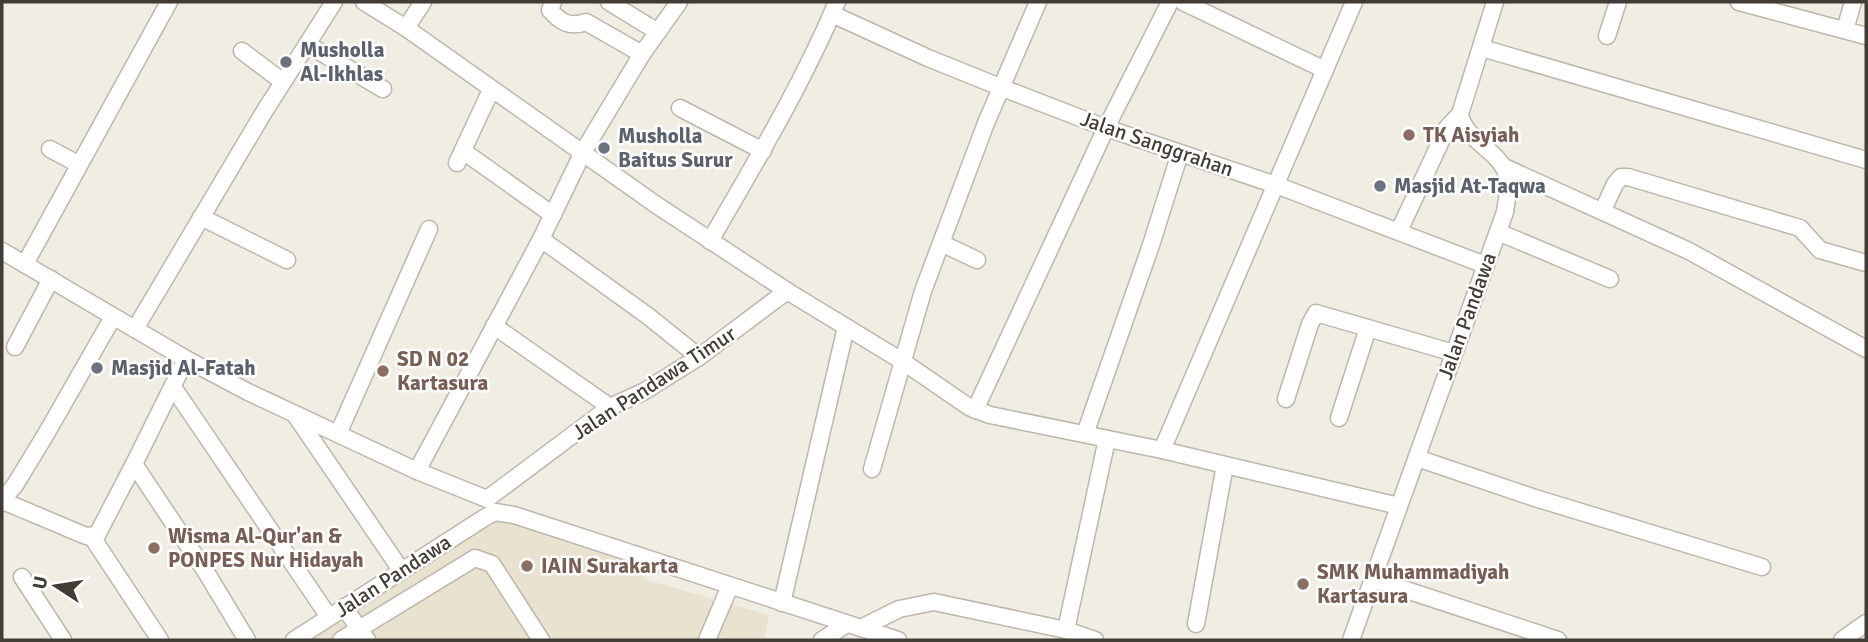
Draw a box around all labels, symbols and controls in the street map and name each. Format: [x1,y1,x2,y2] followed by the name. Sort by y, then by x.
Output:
[300,37,385,87] place label: Musholla Al-Ikhlas
[278,54,294,70] marker: Musholla Al-Ikhlas
[1077,106,1237,182] street label: Jalan Sanggrahan
[1423,122,1519,148] place label: TK Aisyiah
[618,123,733,173] place label: Musholla Baitus Surur
[1401,127,1417,143] marker: TK Aisyiah
[596,140,612,156] marker: Musholla Baitus Surur
[1394,173,1546,199] place label: Masjid At-Taqwa
[1372,178,1388,194] marker: Masjid At-Taqwa
[1432,249,1502,383] street label: Jalan Pandawa
[567,320,741,446] street label: Jalan Pandawa Timur
[397,346,489,396] place label: SD N 02 Kartasura
[111,355,256,381] place label: Masjid Al-Fatah
[89,360,105,376] marker: Masjid Al-Fatah
[375,363,391,379] marker: SD N 02 Kartasura
[168,523,364,573] place label: Wisma Al-Qur'an & PONPES Nur Hidayah
[330,529,456,623] street label: Jalan Pandawa
[146,540,162,556] marker: Wisma Al-Qur'an & PONPES Nur Hidayah
[21,551,91,621] north arrow
[541,553,679,579] place label: IAIN Surakarta
[519,558,535,574] marker: IAIN Surakarta
[1317,559,1509,609] place label: SMK Muhammadiyah Kartasura
[27,574,53,591] text: U
[1295,576,1311,592] marker: SMK Muhammadiyah Kartasura

